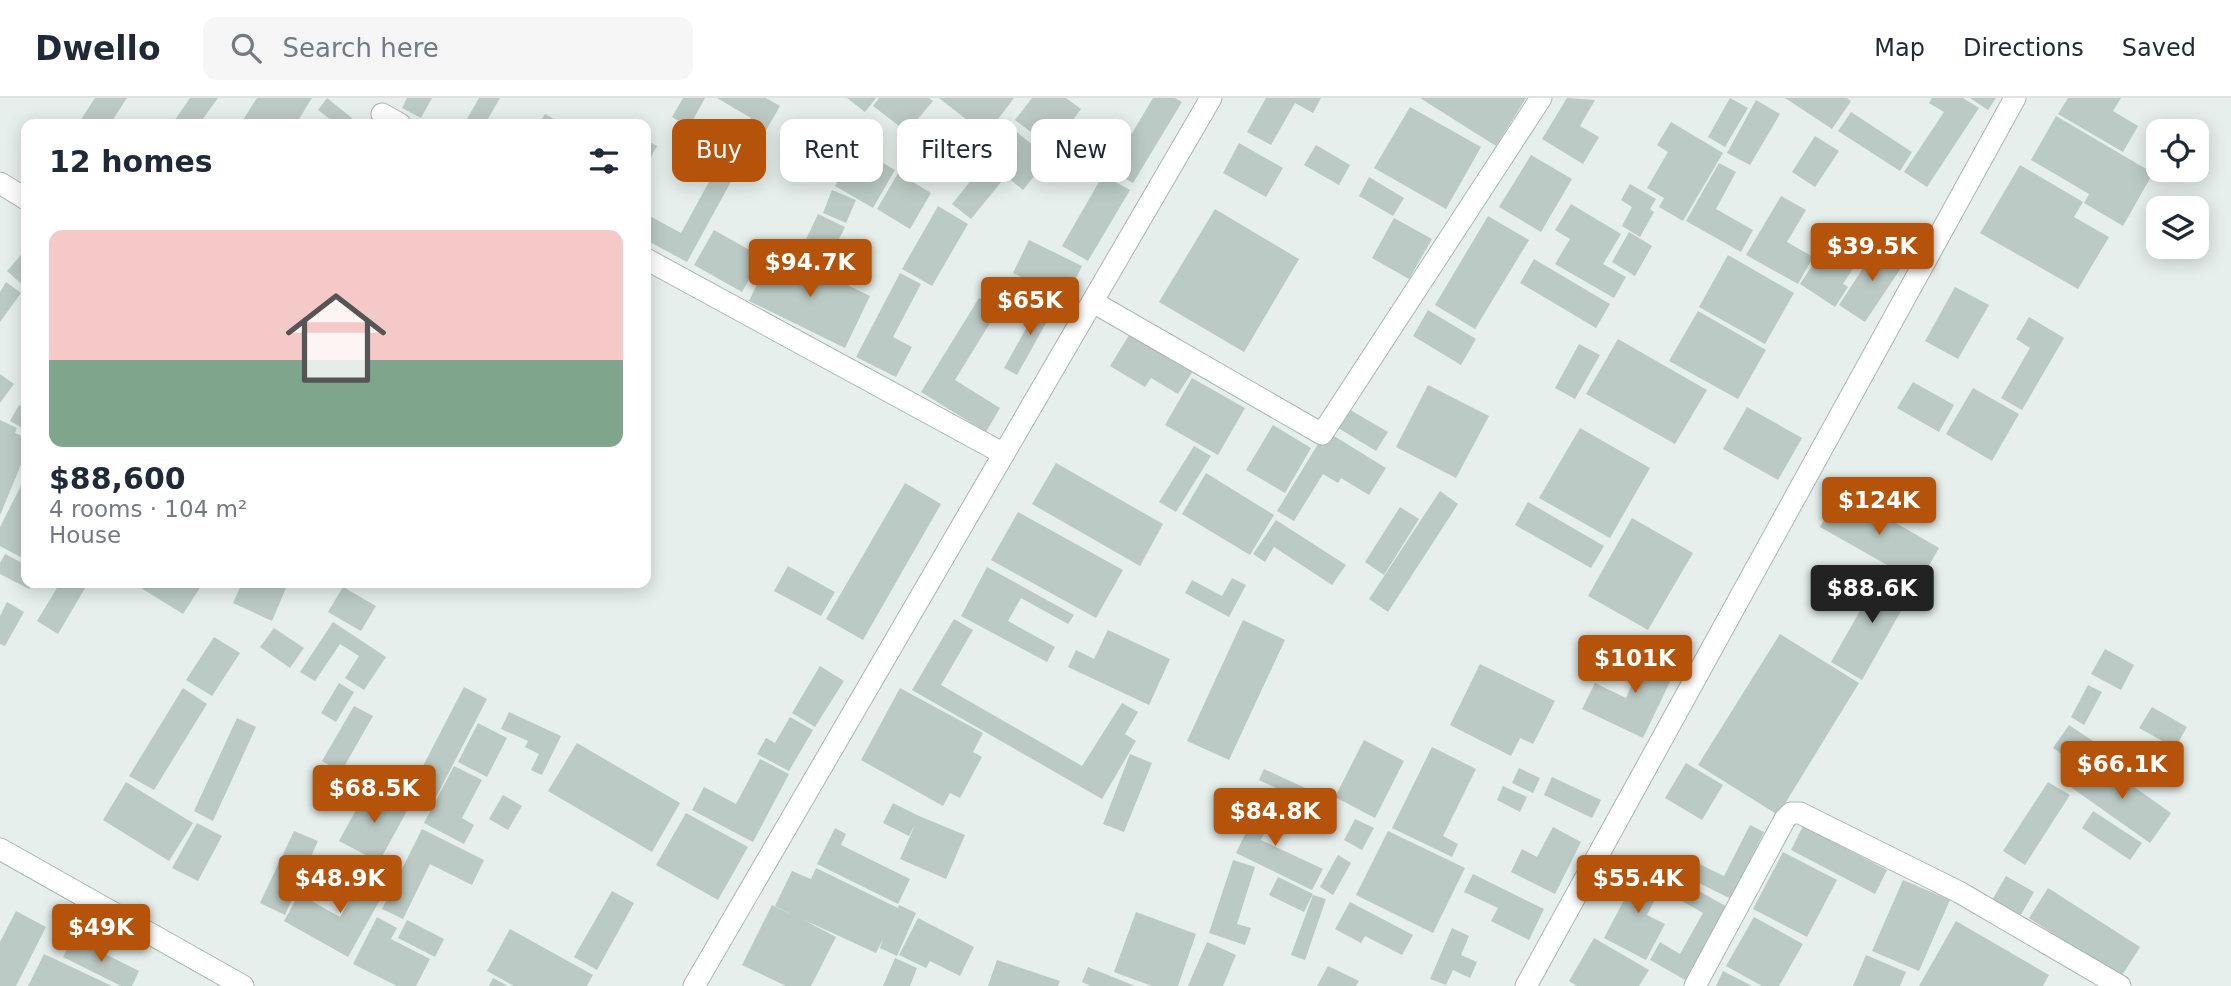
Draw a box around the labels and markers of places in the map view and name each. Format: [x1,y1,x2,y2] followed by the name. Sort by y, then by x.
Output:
[1815,223,1929,283] pin: $39.5K
[753,240,867,299] pin: $94.7K
[989,278,1071,337] pin: $65K
[1830,478,1928,537] pin: $124K
[1815,566,1929,625] pin: $88.6K
[1586,636,1684,695] pin: $101K
[2065,742,2179,801] pin: $66.1K
[317,766,431,825] pin: $68.5K
[1218,788,1332,848] pin: $84.8K
[283,856,397,915] pin: $48.9K
[1581,856,1695,915] pin: $55.4K
[60,904,142,964] pin: $49K

